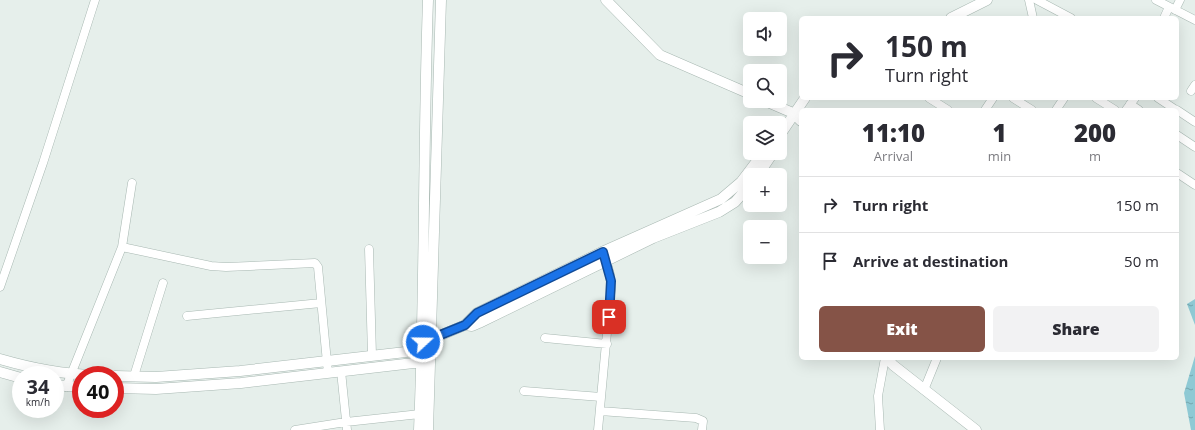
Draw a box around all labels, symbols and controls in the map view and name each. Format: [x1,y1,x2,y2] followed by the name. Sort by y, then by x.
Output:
[743,12,787,264] map controls
[743,12,787,56] button: sound
[885,27,968,65] text: 150 m
[819,32,871,84] icon: right
[885,63,968,87] text: Turn right
[743,64,787,108] button: search
[743,116,787,160] button: layers
[862,116,925,149] text: 11:10
[992,116,1007,149] text: 1
[1074,116,1116,149] text: 200
[874,147,913,165] text: Arrival
[988,147,1011,165] text: min
[1089,147,1101,165] text: m
[743,168,787,212] button: +
[819,194,841,216] icon: right
[853,195,928,215] text: Turn right
[1115,195,1159,215] text: 150 m
[743,220,787,264] button: −
[819,250,841,272] icon: arrive
[853,251,1008,271] text: Arrive at destination
[1124,251,1159,271] text: 50 m
[592,300,626,334] pin
[598,306,620,328] icon: arrive
[819,306,985,352] button: Exit
[993,306,1159,352] button: Share
[402,321,444,363] position arrow
[72,366,124,418] speed limit sign: 40
[27,373,49,400] text: 34
[26,395,50,409] text: km/h

